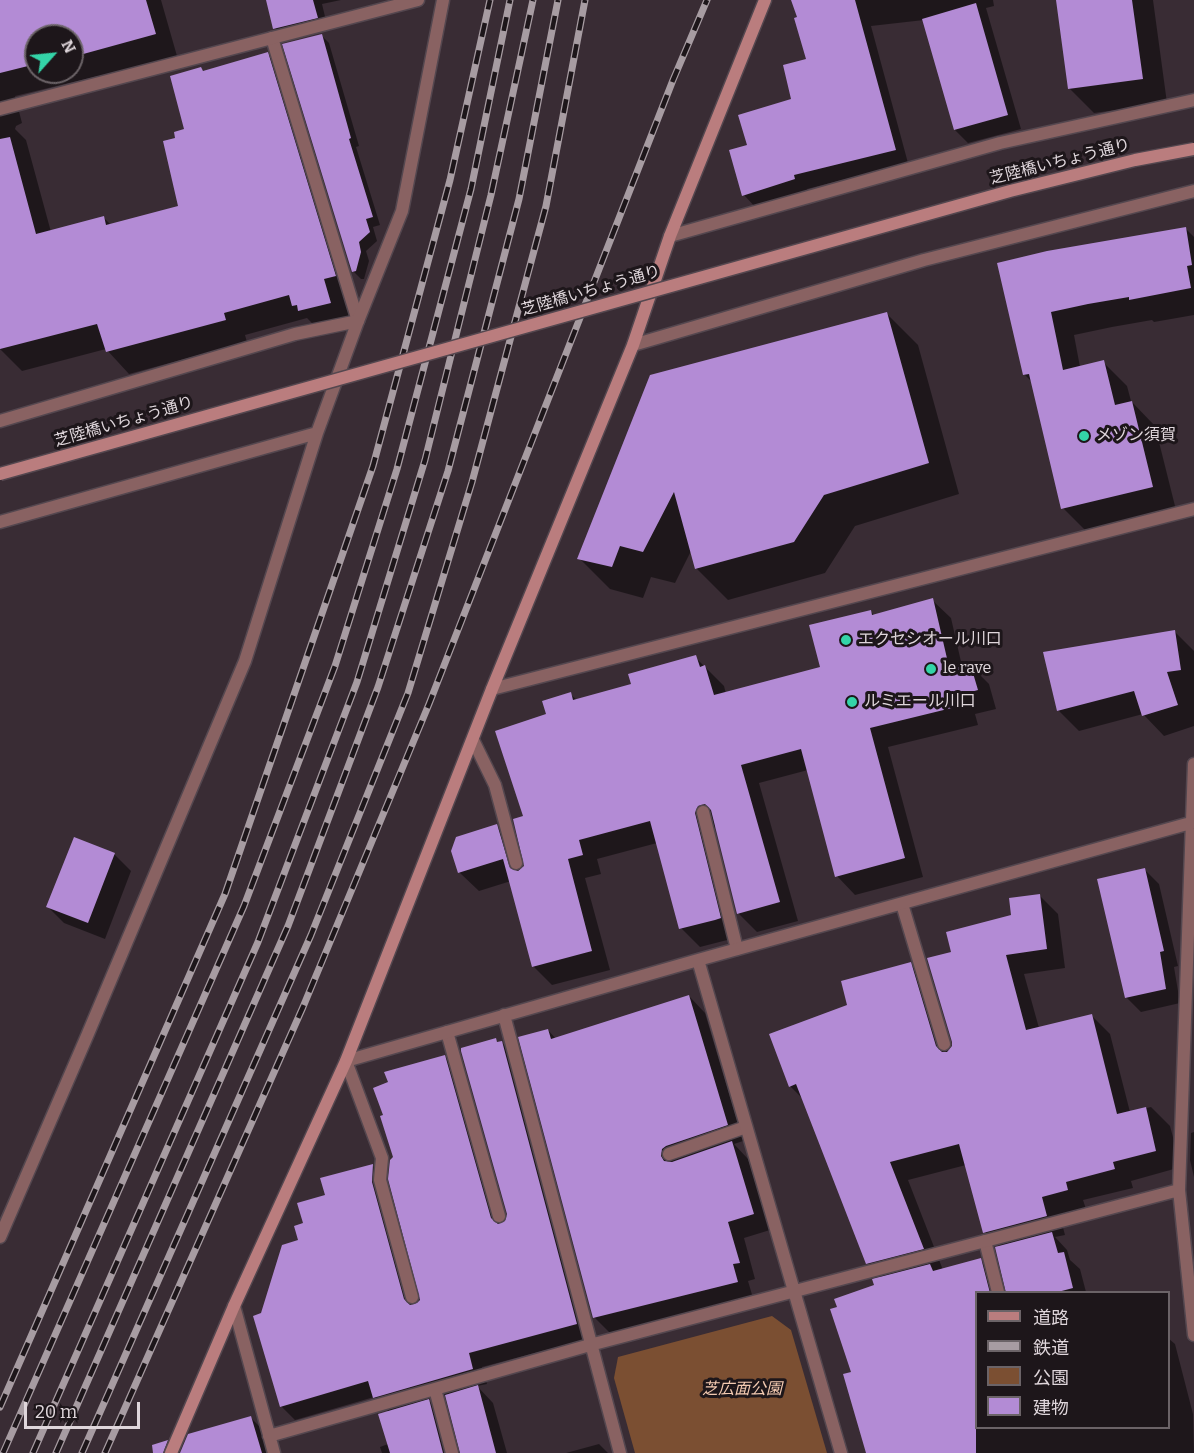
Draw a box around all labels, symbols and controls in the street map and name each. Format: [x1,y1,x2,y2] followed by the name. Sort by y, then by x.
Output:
[24,24,84,84] north arrow
[57,37,80,56] text: N
[988,135,1132,189] street label: 芝陸橋いちょう通り
[519,262,663,320] street label: 芝陸橋いちょう通り
[52,393,196,451] street label: 芝陸橋いちょう通り
[1096,426,1176,446] place label: メゾン須賀
[1077,429,1091,443] marker: メゾン須賀
[858,630,1002,650] place label: エクセシオール川口
[839,633,853,647] marker: エクセシオール川口
[943,659,991,679] place label: le rave
[924,662,938,676] marker: le rave
[864,692,976,712] place label: ルミエール川口
[845,695,859,709] marker: ルミエール川口
[975,1291,1170,1429] legend
[1033,1307,1069,1329] text: 道路
[1033,1337,1069,1359] text: 鉄道
[1033,1367,1069,1389] text: 公園
[702,1380,782,1400] park label: 芝広面公園
[27,1390,142,1428] scale bar
[1033,1397,1069,1419] text: 建物
[35,1401,77,1423] text: 20 m

